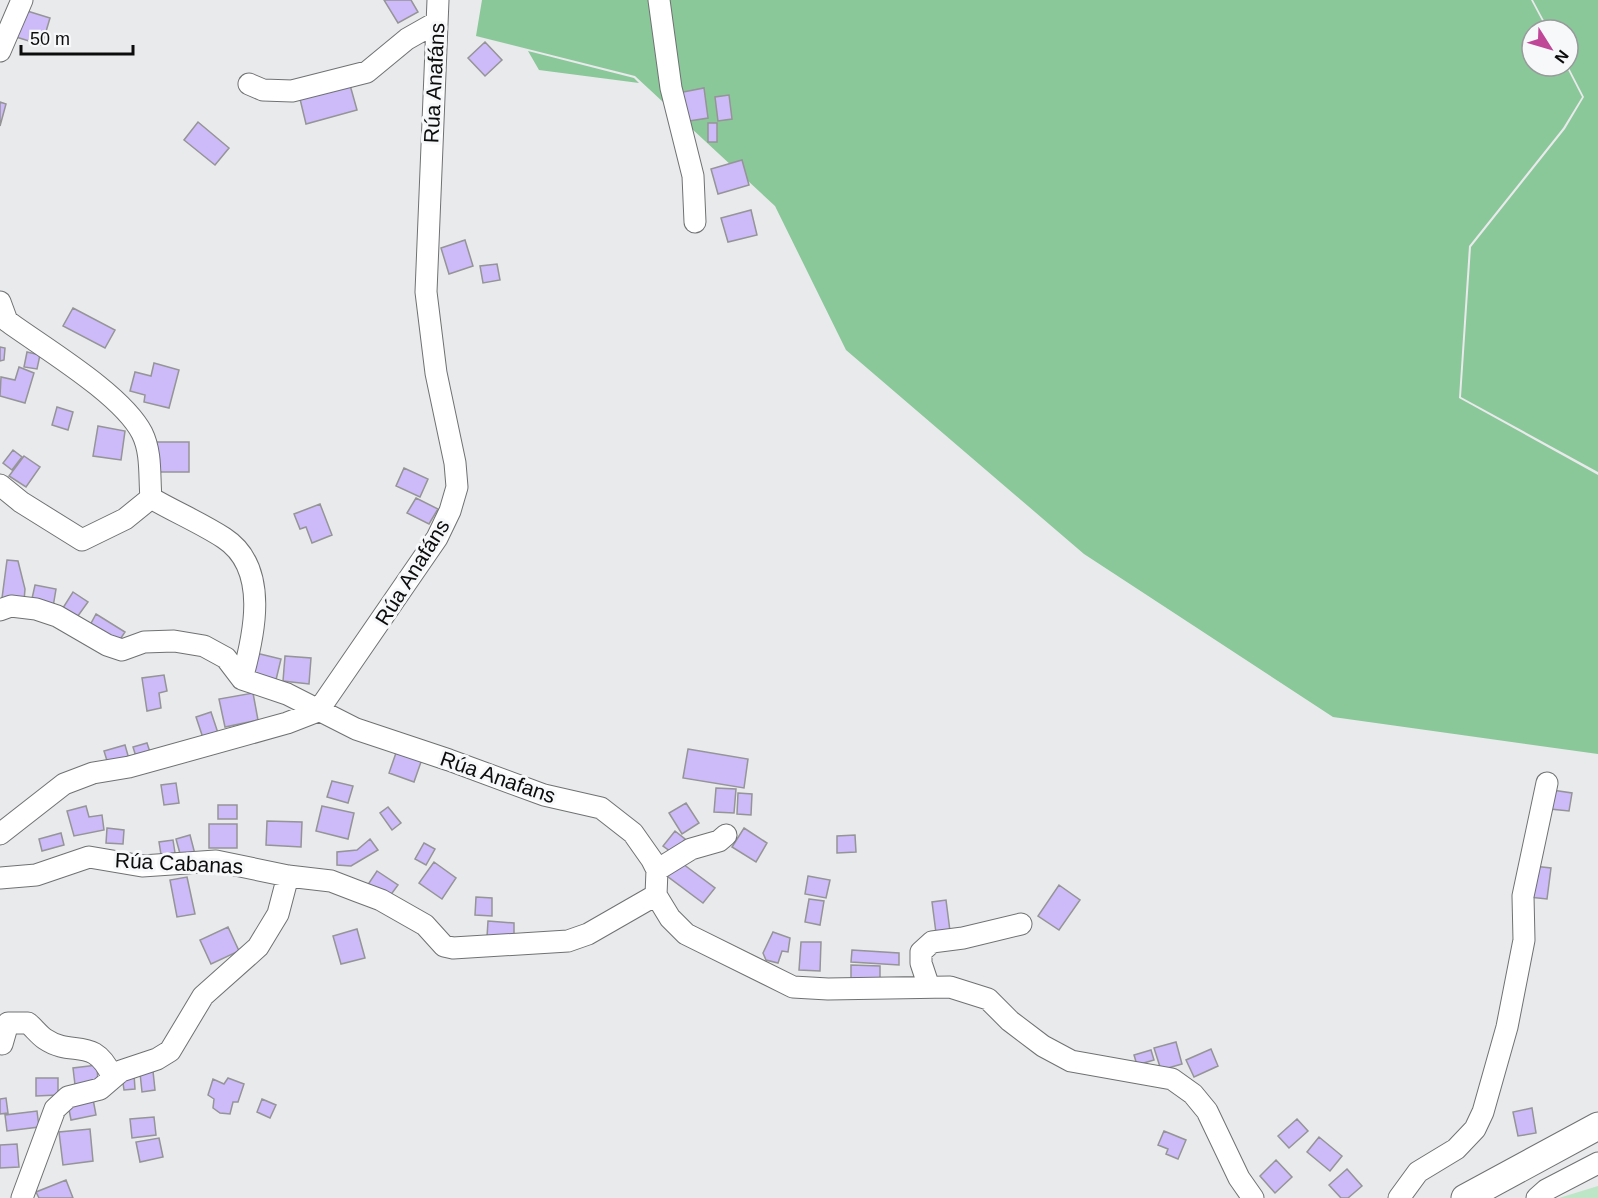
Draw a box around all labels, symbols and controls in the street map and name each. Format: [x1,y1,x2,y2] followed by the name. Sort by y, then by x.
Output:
[21,18,134,56] scale bar
[1520,18,1580,78] north arrow
[419,22,449,144] street label: Rúa Anafáns
[30,29,70,49] text: 50 m
[1551,47,1572,66] text: N
[370,515,454,629] street label: Rúa Anafáns
[437,747,559,807] street label: Rúa Anafans
[114,848,244,878] street label: Rúa Cabanas

